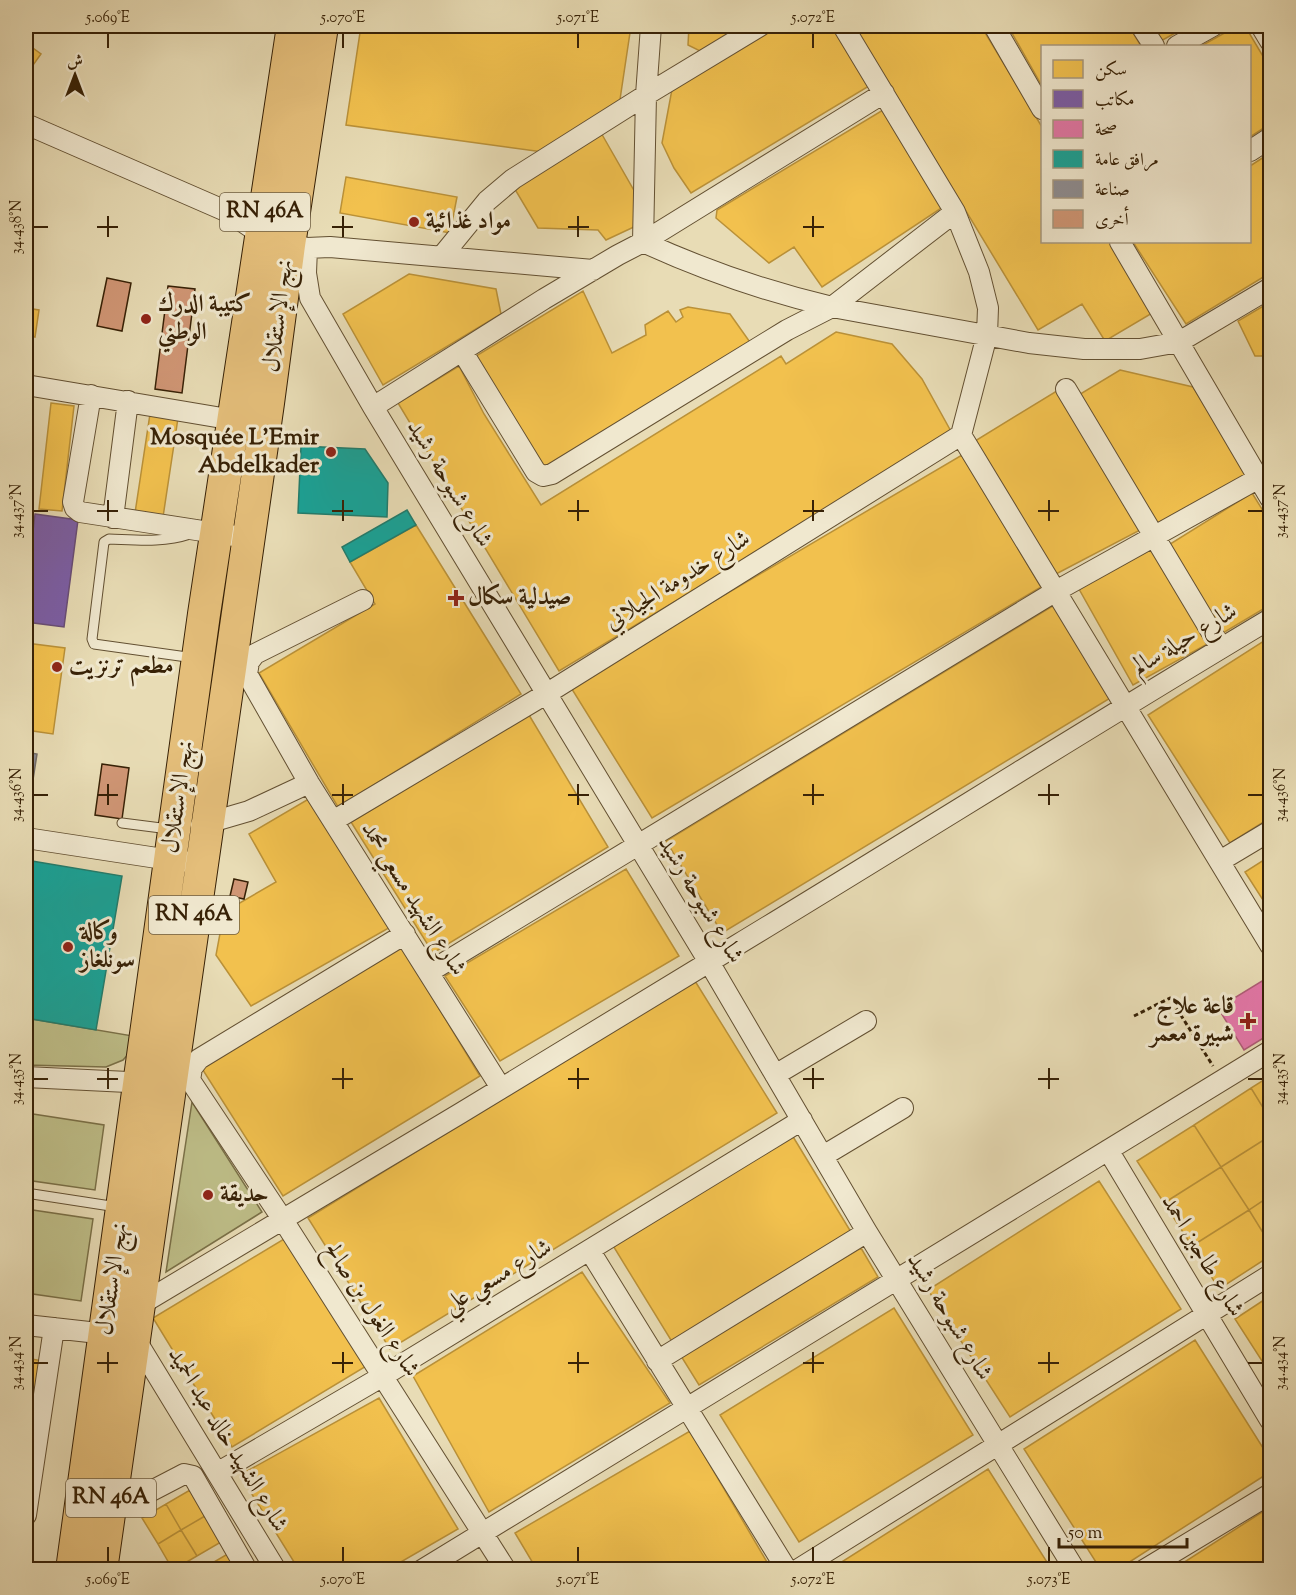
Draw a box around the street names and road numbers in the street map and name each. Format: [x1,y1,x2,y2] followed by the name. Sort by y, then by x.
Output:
[220,193,310,231] road number: RN 46A
[255,258,305,375] street label: نهج الإستقلال
[397,414,501,555] street label: شارع شبوحة رشيد
[599,523,758,640] street label: شارع خدومة الجيلاني
[1126,595,1245,687] street label: شارع حيلة سالم
[154,738,206,856] street label: نهج الإستقلال
[349,815,474,985] street label: شارع الشهيد مسعي محمد
[648,830,752,971] street label: شارع شبوحة رشيد
[149,896,239,934] road number: RN 46A
[1151,1188,1252,1324] street label: شارع طاجين احمد
[88,1220,140,1338] street label: نهج الإستقلال
[437,1231,561,1326] street label: شارع مسعي علي
[314,1236,427,1385] street label: شارع الغول بن صالح
[897,1247,1001,1388] street label: شارع شبوحة رشيد
[157,1341,296,1539] street label: شارع الشهيد خالد عبد الحميد
[66,1479,156,1517] road number: RN 46A

